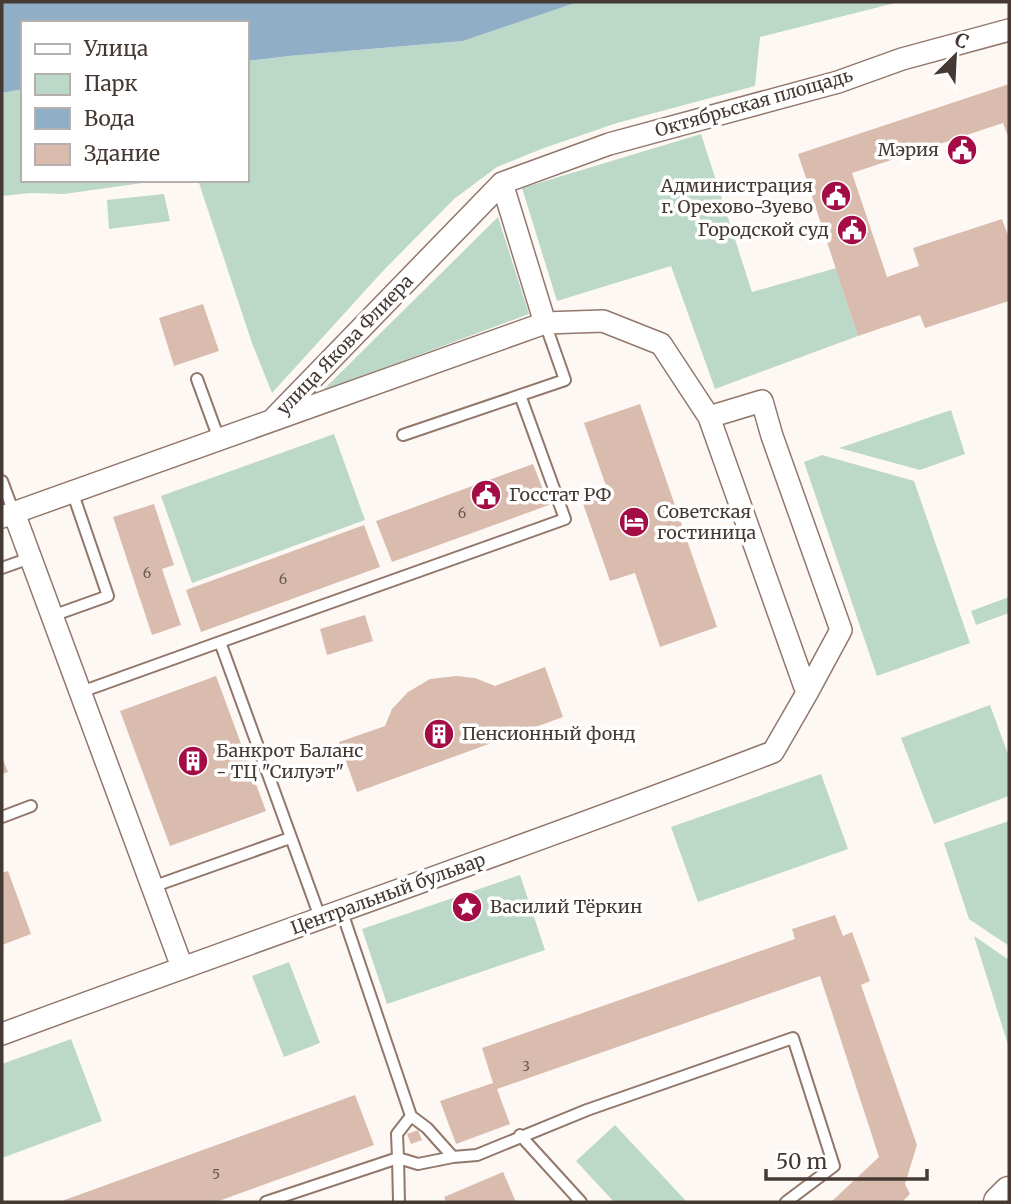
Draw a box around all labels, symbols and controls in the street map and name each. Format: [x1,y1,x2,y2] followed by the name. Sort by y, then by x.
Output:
[21,21,248,182] legend
[920,21,990,91] north arrow
[951,27,973,54] text: С
[83,35,148,62] text: Улица
[652,63,855,142] street label: Октябрьская площадь
[84,70,138,97] text: Парк
[84,105,135,132] text: Вода
[945,133,979,167] public building icon: Мэрия
[878,138,939,161] place label: Мэрия
[84,140,160,167] text: Здание
[660,174,813,218] place label: Администрация г. Орехово-Зуево
[819,179,853,213] public building icon: Администрация г. Орехово-Зуево
[835,213,869,247] public building icon: Городской суд
[698,218,829,241] place label: Городской суд
[271,269,418,420] street label: улица Якова Флиера
[469,478,503,512] public building icon: Госстат РФ
[509,483,611,506] place label: Госстат РФ
[657,500,757,544] place label: Советская гостиница
[458,504,466,522] house number: 6
[617,505,651,539] hotel icon: Советская гостиница
[143,564,151,582] house number: 6
[279,570,287,588] house number: 6
[422,717,456,751] building icon: Пенсионный фонд
[462,722,636,745] place label: Пенсионный фонд
[216,739,363,783] place label: Банкрот Баланс - ТЦ "Силуэт"
[176,744,210,778] building icon: Банкрот Баланс - ТЦ "Силуэт"
[287,848,488,939] street label: Центральный бульвар
[450,890,484,924] place icon: Василий Тёркин
[490,895,642,918] place label: Василий Тёркин
[522,1057,530,1075] house number: 3
[766,1138,927,1182] scale bar
[776,1148,827,1175] text: 50 m
[212,1165,220,1183] house number: 5

